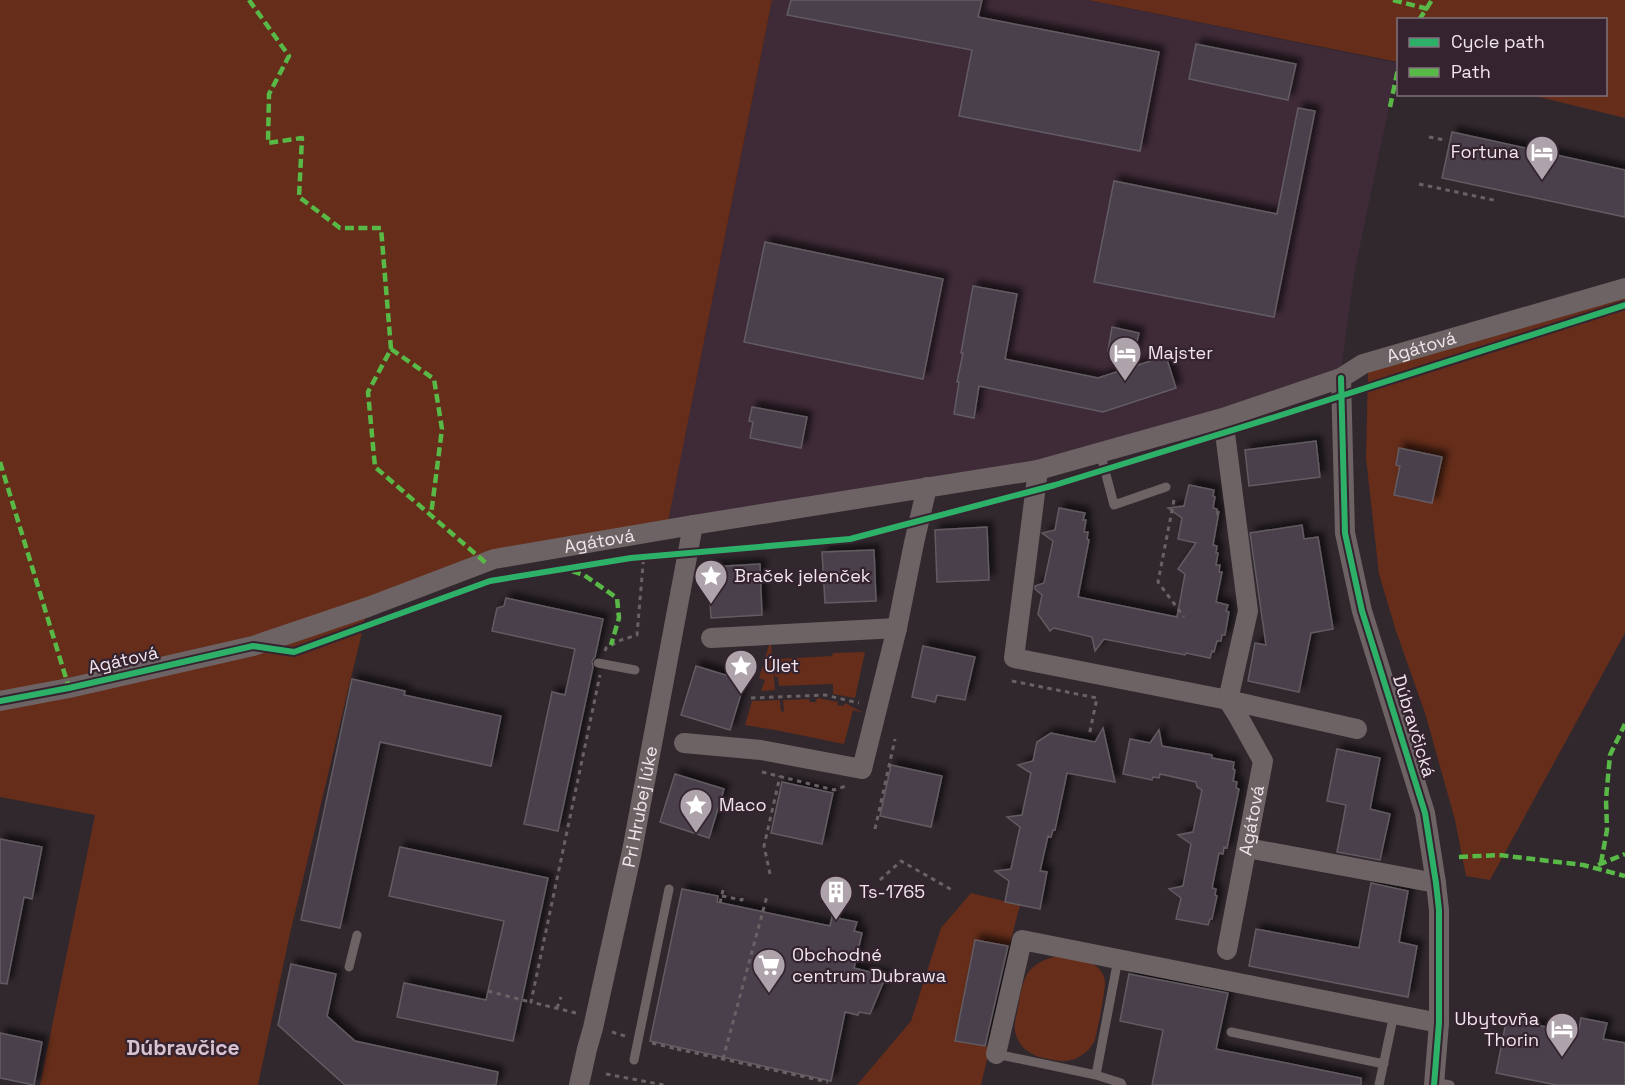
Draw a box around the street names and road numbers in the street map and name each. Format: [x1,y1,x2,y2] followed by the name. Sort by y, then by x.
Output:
[1384,326,1459,368] street label: Agátová
[562,523,636,558] street label: Agátová
[86,640,160,679] street label: Agátová
[1388,672,1441,780] street label: Dúbravčická
[617,744,662,869] street label: Pri Hrubej lúke
[1233,783,1269,857] street label: Agátová

